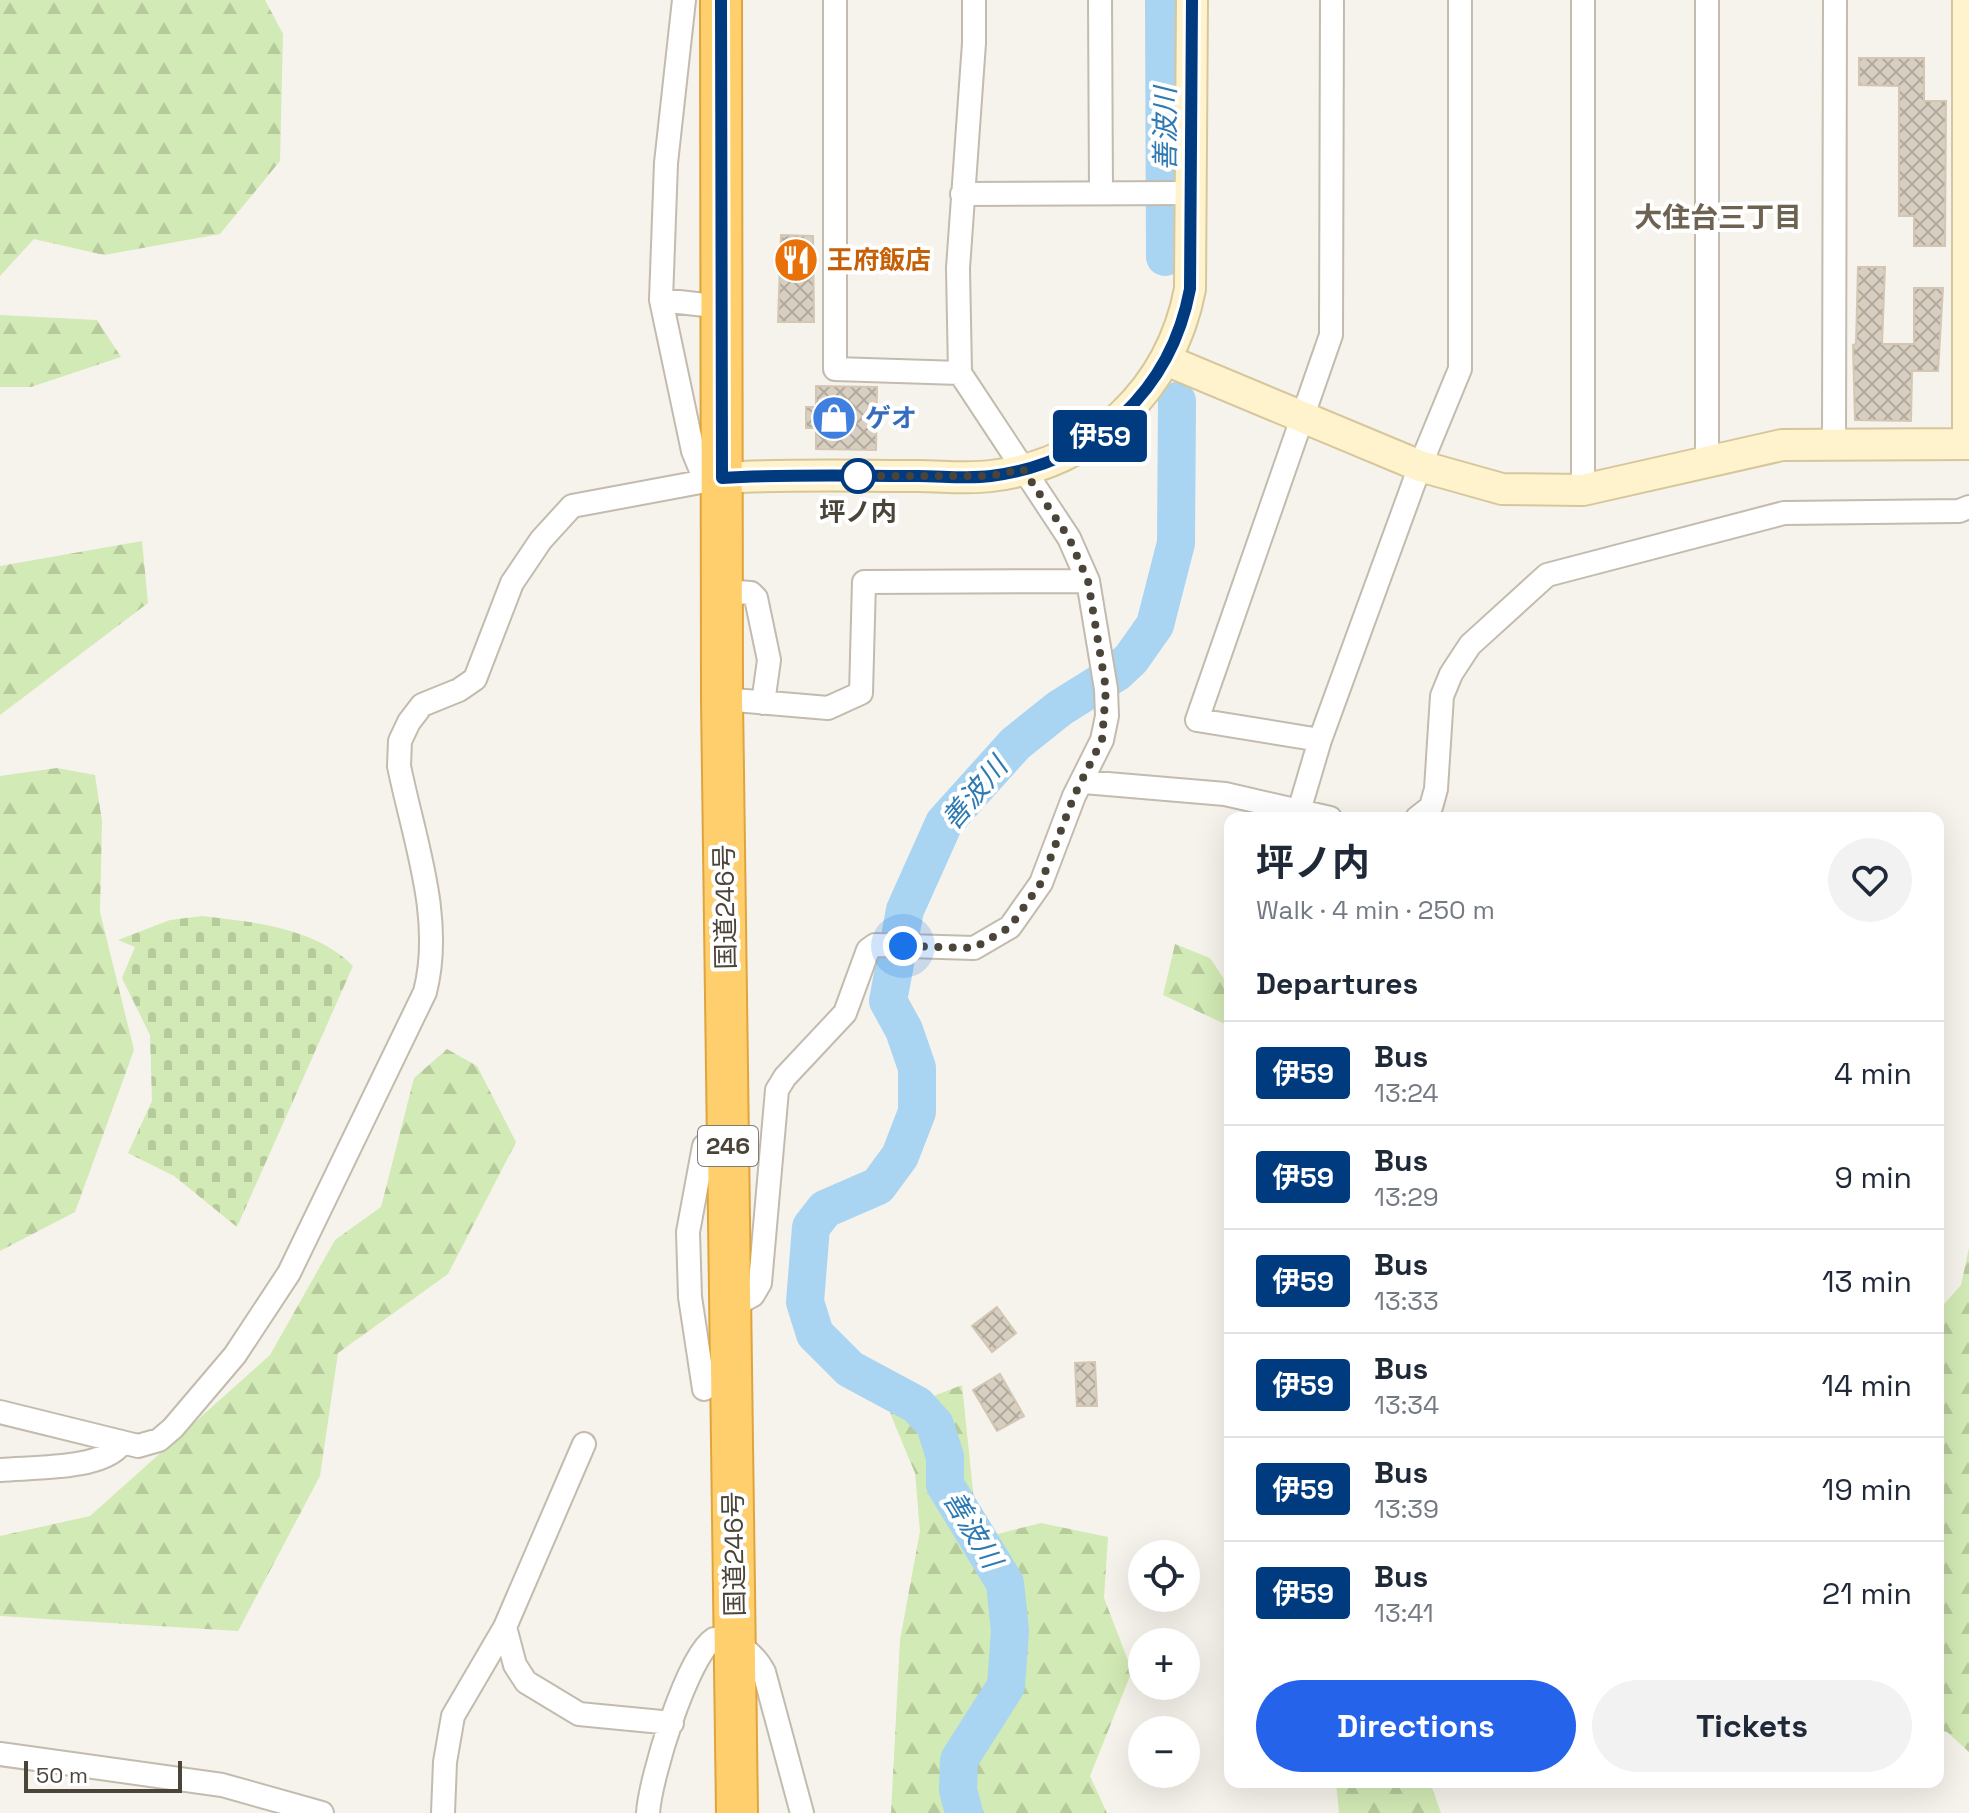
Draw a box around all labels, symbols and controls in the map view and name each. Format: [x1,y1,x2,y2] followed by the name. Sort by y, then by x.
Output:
[1147,84,1183,171] water label: 善波川
[1634,199,1802,235] district label: 大住台三丁目
[772,236,820,284] restaurant icon: 王府飯店
[827,243,931,277] place label: 王府飯店
[810,394,858,442] shop icon: ゲオ
[865,401,917,435] place label: ゲオ
[1054,410,1146,462] line badge: 伊59
[1069,418,1131,454] text: 伊59
[841,459,875,493] marker: 坪ノ内
[819,495,897,529] place label: 坪ノ内
[933,747,1017,837] water label: 善波川
[1828,838,1912,922] button: heart
[1256,839,1370,887] text: 坪ノ内
[707,844,743,970] street label: 国道246号
[1256,893,1495,927] text: Walk · 4 min · 250 m
[883,926,923,966] your location
[1256,964,1418,1003] text: Departures
[1374,1037,1428,1076] text: Bus
[1834,1054,1912,1093] text: 4 min
[1272,1055,1334,1091] text: 伊59
[1374,1076,1438,1110] text: 13:24
[698,1126,758,1166] road number: 246
[1374,1141,1428,1180] text: Bus
[1834,1158,1912,1197] text: 9 min
[1272,1159,1334,1195] text: 伊59
[1374,1180,1439,1214] text: 13:29
[1374,1245,1428,1284] text: Bus
[1822,1262,1912,1301] text: 13 min
[1272,1263,1334,1299] text: 伊59
[1374,1284,1439,1318] text: 13:33
[1374,1349,1428,1388] text: Bus
[1821,1366,1912,1405] text: 14 min
[1272,1367,1334,1403] text: 伊59
[1374,1388,1439,1422] text: 13:34
[1374,1453,1428,1492] text: Bus
[1822,1470,1912,1509] text: 19 min
[1272,1471,1334,1507] text: 伊59
[936,1484,1012,1577] water label: 善波川
[716,1491,752,1617] street label: 国道246号
[1374,1492,1439,1526] text: 13:39
[1128,1540,1200,1788] map controls
[1128,1540,1200,1612] button: locate
[1374,1557,1428,1596] text: Bus
[1822,1574,1912,1613] text: 21 min
[1272,1575,1334,1611] text: 伊59
[1374,1596,1434,1630] text: 13:41
[1128,1628,1200,1700] button: +
[1256,1680,1576,1772] button: Directions
[1592,1680,1912,1772] button: Tickets
[1128,1716,1200,1788] button: −
[24,1757,182,1793] scale bar
[36,1761,88,1789] text: 50 m

